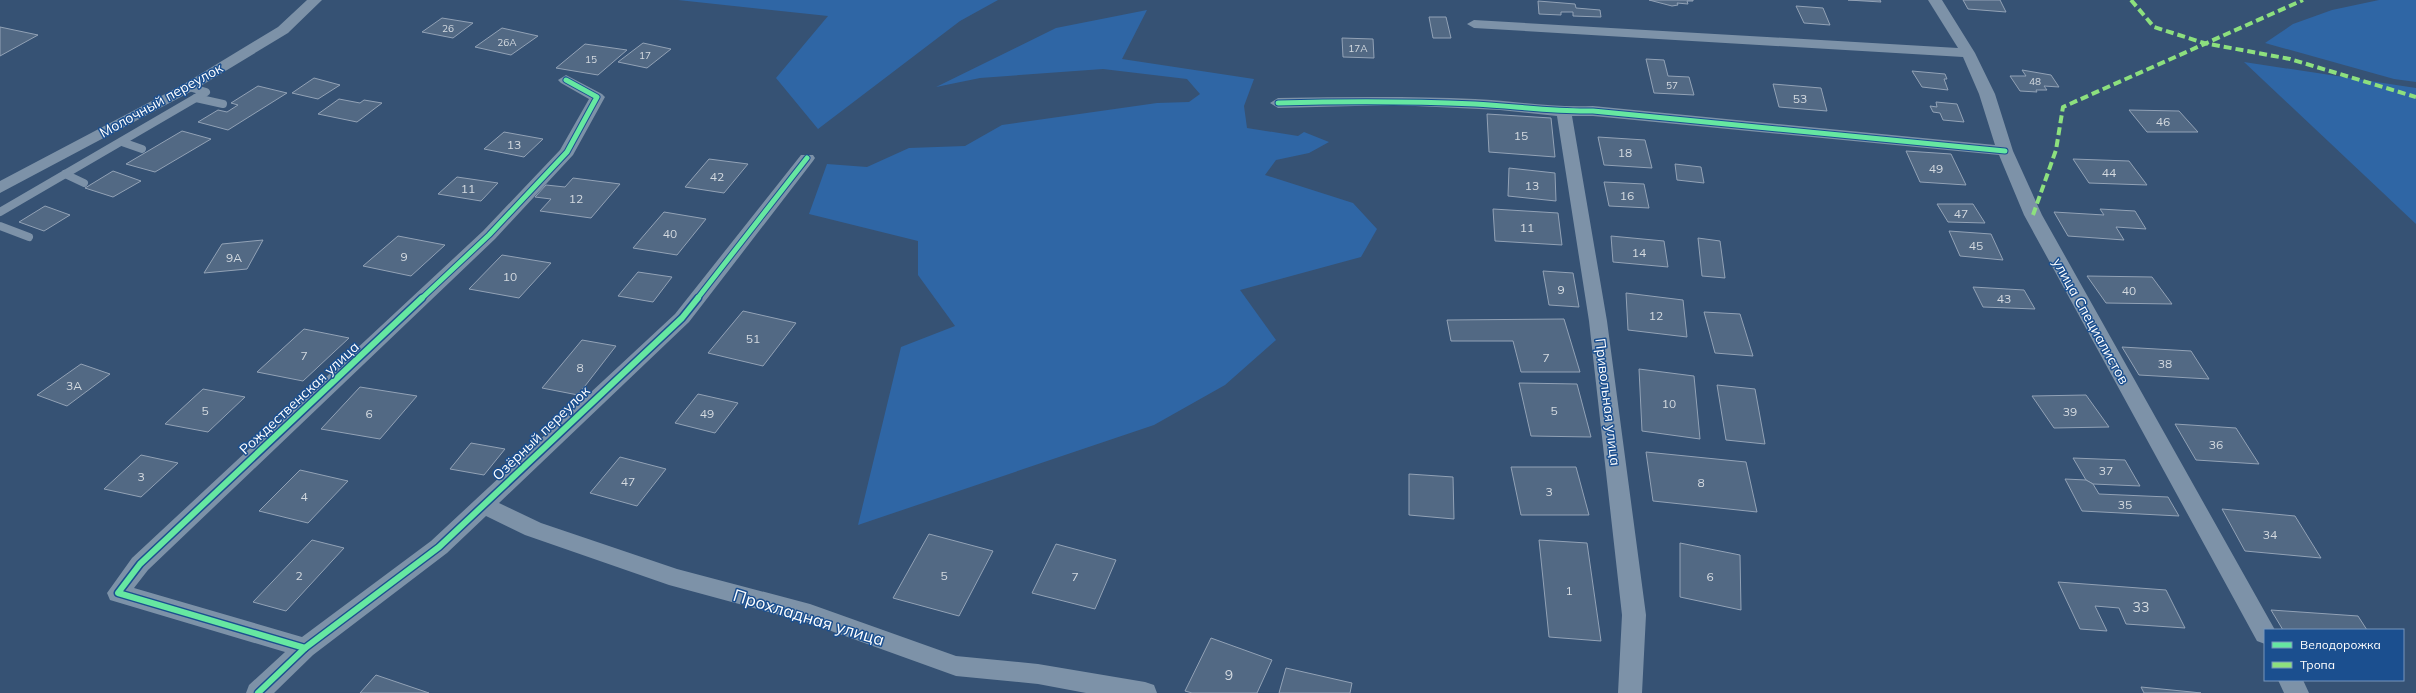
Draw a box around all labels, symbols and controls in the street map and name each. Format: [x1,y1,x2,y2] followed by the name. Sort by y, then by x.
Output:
[442,22,454,35] house number: 26
[497,36,517,49] house number: 26А
[1348,42,1368,55] house number: 17А
[639,49,651,62] house number: 17
[585,53,597,66] house number: 15
[96,58,226,141] street label: Молочный переулок
[2029,75,2041,88] house number: 48
[1666,79,1678,92] house number: 57
[1793,91,1807,106] house number: 53
[2156,114,2170,129] house number: 46
[1514,128,1528,143] house number: 15
[507,137,521,152] house number: 13
[1618,145,1632,160] house number: 18
[1929,161,1943,176] house number: 49
[2102,165,2116,180] house number: 44
[710,169,724,184] house number: 42
[1525,178,1539,193] house number: 13
[461,181,475,196] house number: 11
[1620,188,1634,203] house number: 16
[569,191,583,206] house number: 12
[1954,206,1968,221] house number: 47
[1520,220,1534,235] house number: 11
[663,226,677,241] house number: 40
[1969,238,1983,253] house number: 45
[1632,245,1646,260] house number: 14
[400,249,408,264] house number: 9
[226,250,242,265] house number: 9А
[2049,255,2133,387] street label: улица Специалистов
[503,269,517,284] house number: 10
[1557,282,1565,297] house number: 9
[2122,283,2136,298] house number: 40
[1997,291,2011,306] house number: 43
[1649,308,1663,323] house number: 12
[746,331,760,346] house number: 51
[1591,337,1625,467] street label: Привольная улица
[235,338,363,458] street label: Рождественская улица
[300,348,308,363] house number: 7
[1542,350,1550,365] house number: 7
[2158,356,2172,371] house number: 38
[576,360,584,375] house number: 8
[66,378,82,393] house number: 3А
[489,382,594,484] street label: Озёрный переулок
[1662,396,1676,411] house number: 10
[201,403,209,418] house number: 5
[1550,403,1558,418] house number: 5
[2063,404,2077,419] house number: 39
[365,406,373,421] house number: 6
[700,406,714,421] house number: 49
[2209,437,2223,452] house number: 36
[2099,463,2113,478] house number: 37
[137,469,145,484] house number: 3
[621,474,635,489] house number: 47
[1697,475,1705,490] house number: 8
[1545,484,1553,499] house number: 3
[300,489,308,504] house number: 4
[2118,497,2132,512] house number: 35
[2263,527,2277,542] house number: 34
[295,568,303,583] house number: 2
[940,568,948,583] house number: 5
[1071,569,1079,584] house number: 7
[1706,569,1714,584] house number: 6
[1565,583,1573,598] house number: 1
[731,584,887,651] street label: Прохладная улица
[2133,598,2149,616] house number: 33
[2264,629,2404,681] legend
[2300,637,2381,652] text: Велодорожка
[2300,657,2335,672] text: Тропа
[1225,666,1233,684] house number: 9

